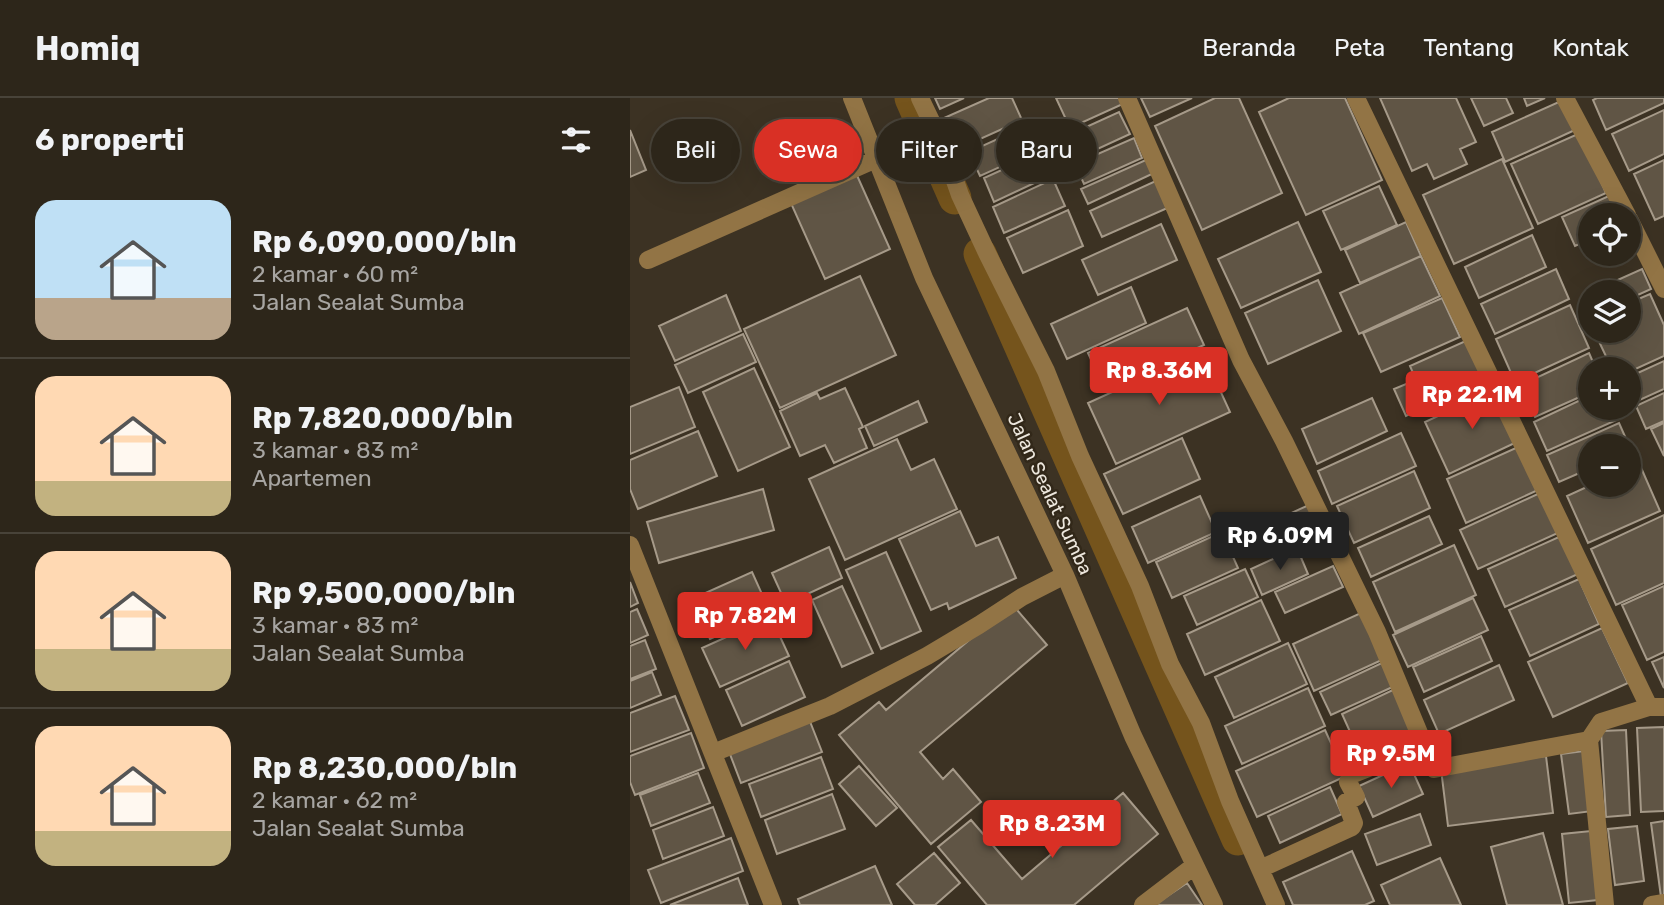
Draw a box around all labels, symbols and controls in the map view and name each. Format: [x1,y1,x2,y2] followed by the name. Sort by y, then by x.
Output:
[35,29,140,68] text: Homiq
[1202,34,1296,62] text: Beranda
[1334,34,1385,62] text: Peta
[1423,34,1514,62] text: Tentang
[1552,34,1629,62] text: Kontak
[651,119,740,182] chip: Beli
[754,119,862,182] chip: Sewa
[876,119,982,182] chip: Filter
[996,119,1097,182] chip: Baru
[557,121,595,159] icon: filters
[35,122,185,158] text: 6 properti
[1578,203,1641,497] map controls
[1578,203,1641,266] button: locate
[252,224,517,260] text: Rp 6,090,000/bln
[91,228,175,312] icon: home
[252,260,418,288] text: 2 kamar · 60 m²
[1578,280,1641,343] button: layers
[252,288,465,316] text: Jalan Sealat Sumba
[1087,348,1231,407] pin: Rp 8.36M
[1106,356,1212,384] text: Rp 8.36M
[1578,357,1641,420] button: +
[1400,372,1544,431] pin: Rp 22.1M
[1422,380,1522,408] text: Rp 22.1M
[252,400,513,436] text: Rp 7,820,000/bln
[91,404,175,488] icon: home
[1002,410,1098,578] street label: Jalan Sealat Sumba
[1578,434,1641,497] button: −
[252,436,418,464] text: 3 kamar · 83 m²
[252,464,372,492] text: Apartemen
[1208,512,1352,572] pin: Rp 6.09M
[1227,521,1333,549] text: Rp 6.09M
[252,575,515,611] text: Rp 9,500,000/bln
[91,579,175,663] icon: home
[673,592,817,652] pin: Rp 7.82M
[693,601,797,629] text: Rp 7.82M
[252,611,418,639] text: 3 kamar · 83 m²
[252,639,465,667] text: Jalan Sealat Sumba
[1326,730,1456,790] pin: Rp 9.5M
[1346,739,1436,767] text: Rp 9.5M
[252,750,517,786] text: Rp 8,230,000/bln
[91,754,175,838] icon: home
[252,786,417,814] text: 2 kamar · 62 m²
[980,800,1124,860] pin: Rp 8.23M
[999,809,1105,837] text: Rp 8.23M
[252,814,465,842] text: Jalan Sealat Sumba

